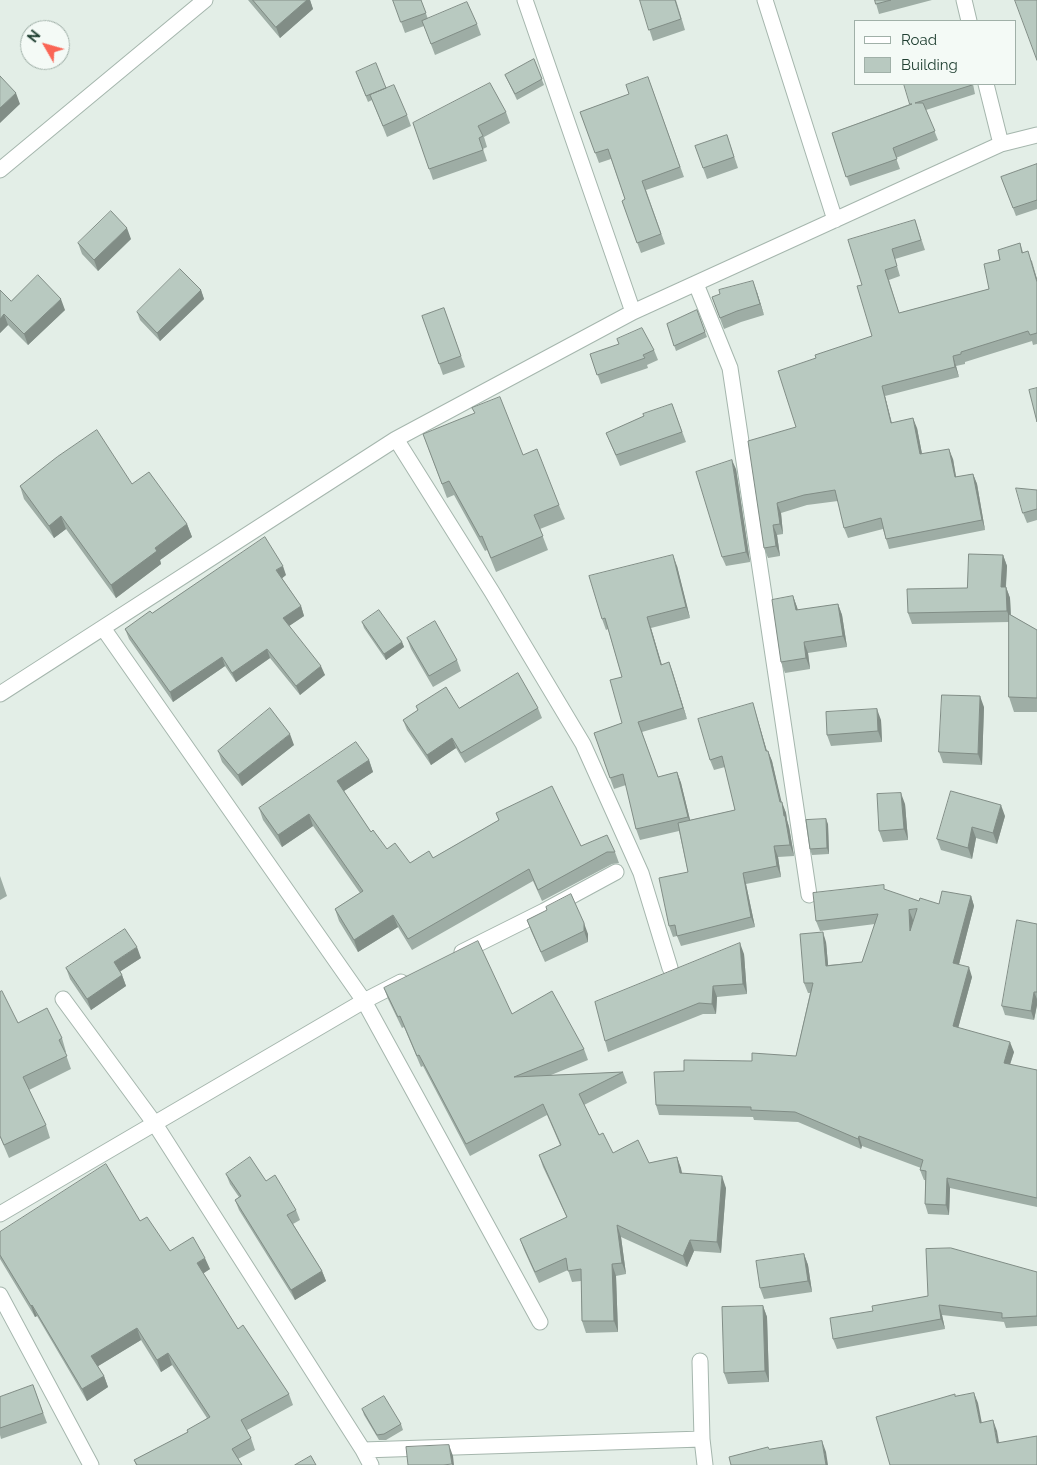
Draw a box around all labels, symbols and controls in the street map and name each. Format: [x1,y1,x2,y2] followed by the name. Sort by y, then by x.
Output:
[20,20,70,70] north arrow
[854,20,1017,85] legend
[24,27,44,46] text: N
[901,31,937,49] text: Road
[901,56,958,74] text: Building

